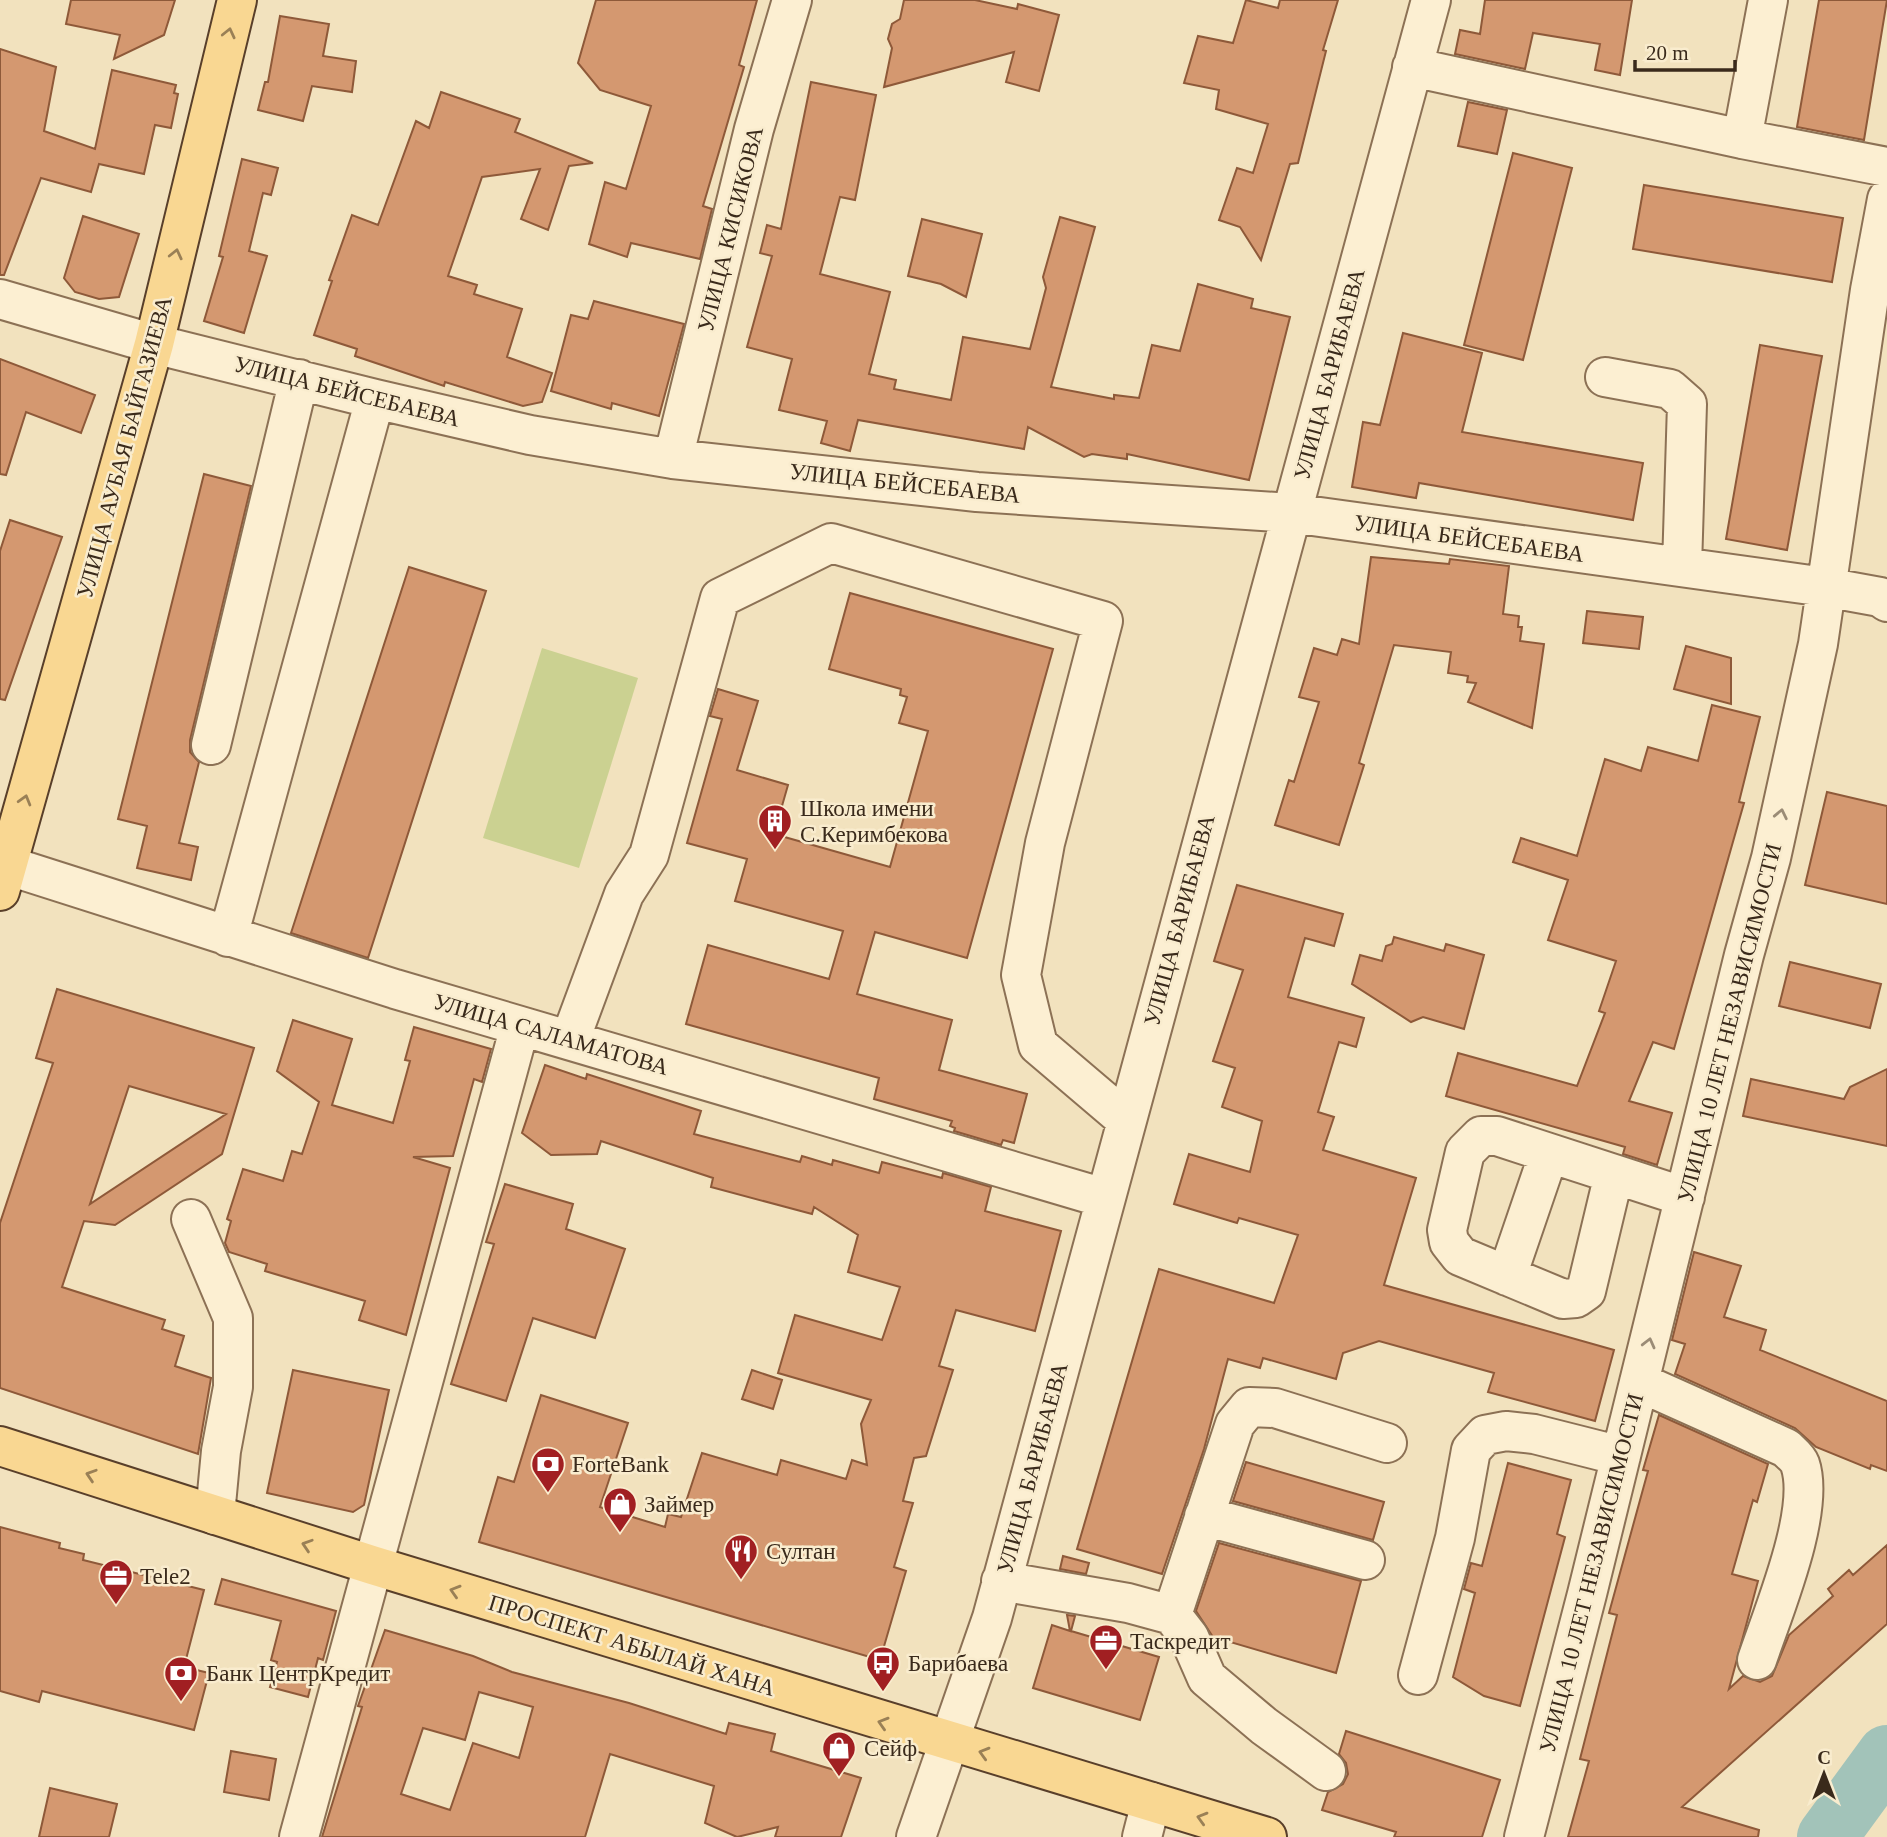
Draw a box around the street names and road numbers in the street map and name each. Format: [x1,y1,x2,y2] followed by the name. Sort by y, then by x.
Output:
[693,124,768,334] street label: УЛИЦА КИСИКОВА
[1289,265,1370,483] street label: УЛИЦА БАРИБАЕВА
[72,293,177,601] street label: УЛИЦА АУБАЯ БАЙГАЗИЕВА
[231,351,463,432] street label: УЛИЦА БЕЙСЕБАЕВА
[788,459,1022,508] street label: УЛИЦА БЕЙСЕБАЕВА
[1352,510,1586,567] street label: УЛИЦА БЕЙСЕБАЕВА
[1139,811,1220,1029] street label: УЛИЦА БАРИБАЕВА
[1673,841,1786,1205] street label: УЛИЦА 10 ЛЕТ НЕЗАВИСИМОСТИ
[430,989,672,1080] street label: УЛИЦА САЛАМАТОВА
[992,1359,1073,1577] street label: УЛИЦА БАРИБАЕВА
[1535,1391,1648,1755] street label: УЛИЦА 10 ЛЕТ НЕЗАВИСИМОСТИ
[485,1590,779,1701] street label: ПРОСПЕКТ АБЫЛАЙ ХАНА

